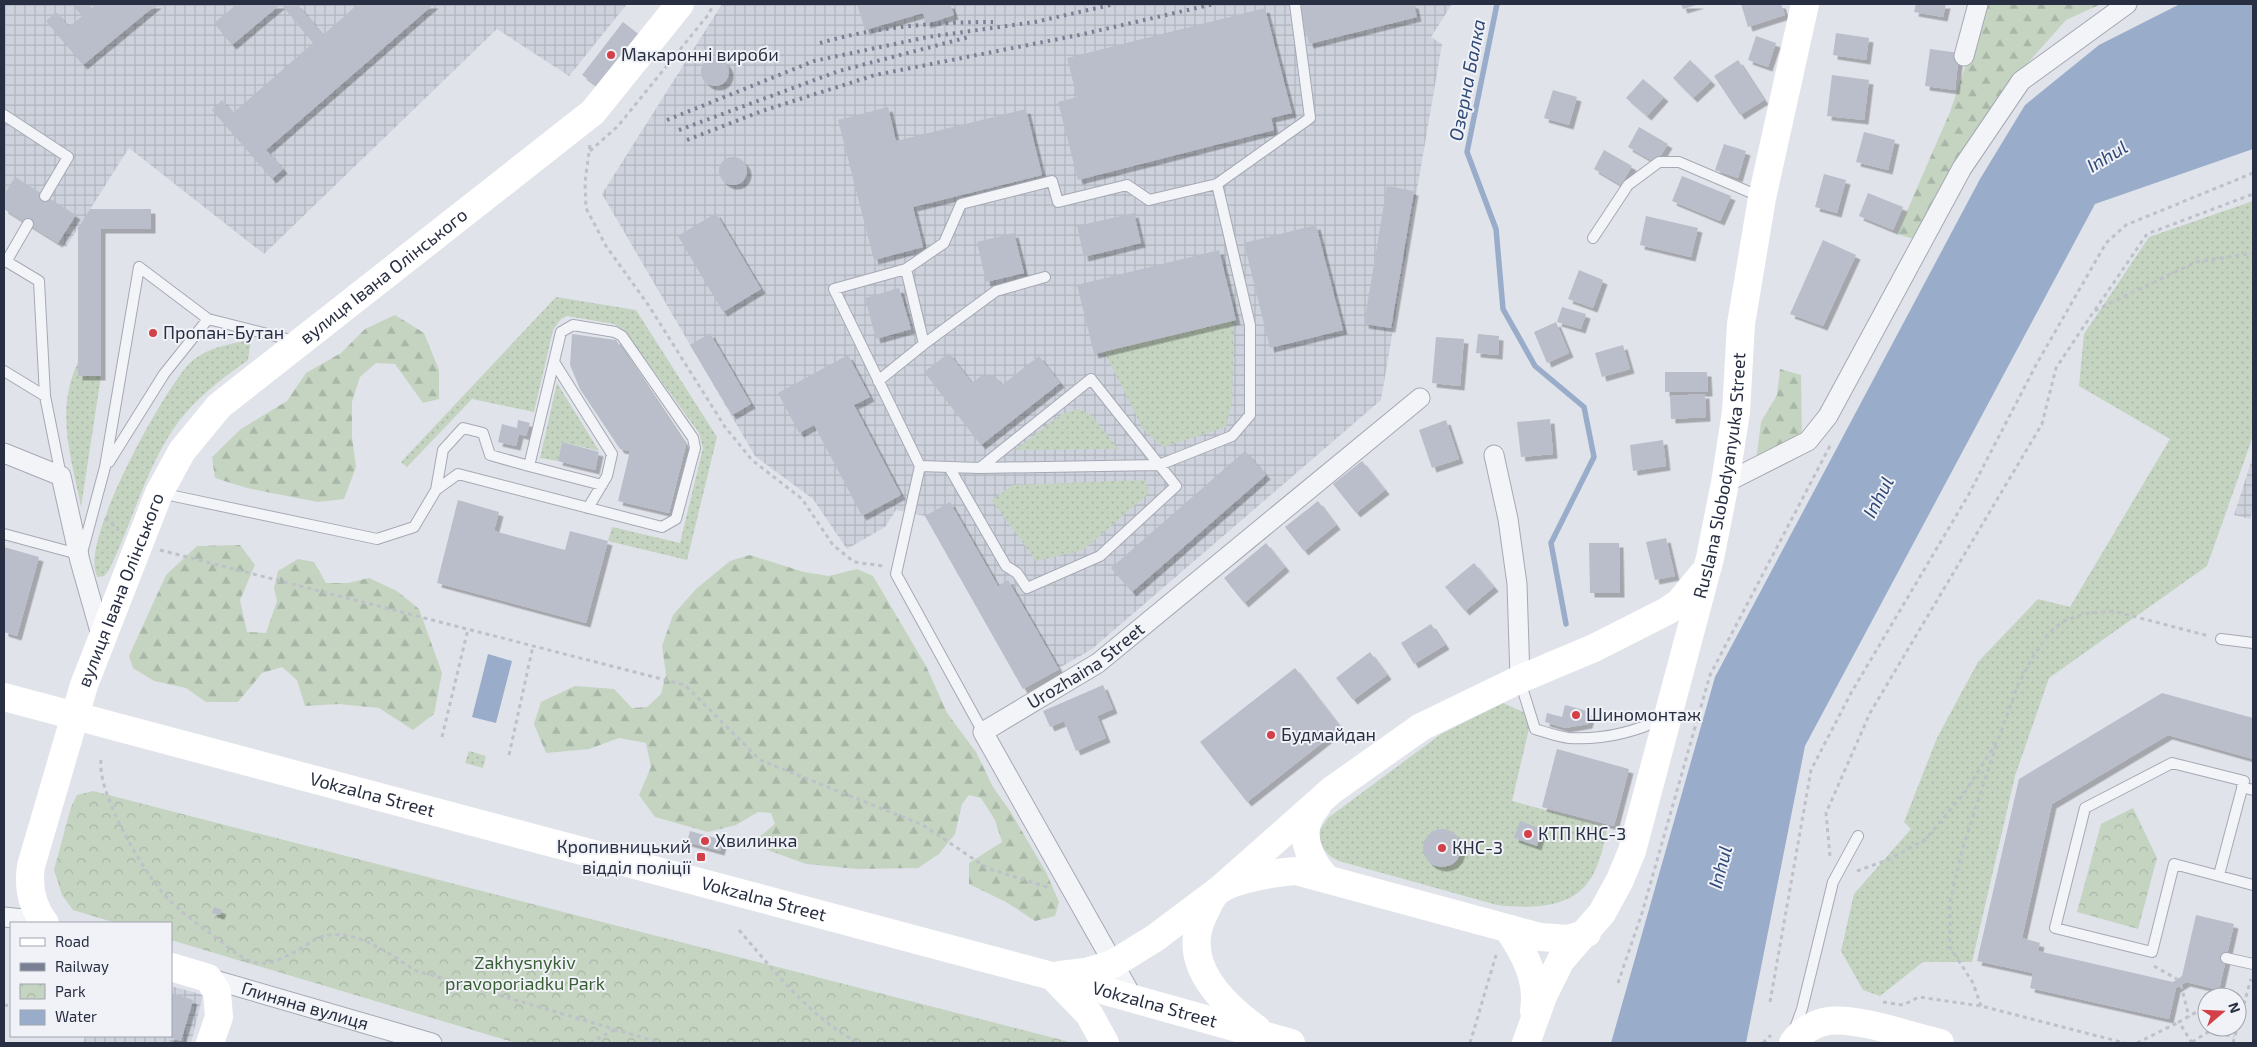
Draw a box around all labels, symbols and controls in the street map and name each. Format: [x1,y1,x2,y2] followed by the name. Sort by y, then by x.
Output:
[1443,17,1490,143] water label: Озерна Балка
[621,43,779,65] place label: Макаронні вироби
[605,49,617,61] marker: Макаронні вироби
[2082,135,2131,177] water label: Inhul
[295,203,471,348] street label: вулиця Івана Олінського
[163,321,284,343] place label: Пропан-Бутан
[147,327,159,339] marker: Пропан-Бутан
[1688,352,1749,601] street label: Ruslana Slobodyanyuka Street
[1857,472,1898,521] water label: Inhul
[72,489,168,690] street label: вулиця Івана Олінського
[1023,617,1149,713] street label: Urozhaina Street
[1586,703,1701,725] place label: Шиномонтаж
[1570,709,1582,721] marker: Шиномонтаж
[1281,723,1376,745] place label: Будмайдан
[1265,729,1277,741] marker: Будмайдан
[307,767,438,821] street label: Vokzalna Street
[1538,822,1626,844] place label: КТП КНС-3
[1522,828,1534,840] marker: КТП КНС-3
[715,829,797,851] place label: Хвилинка
[557,835,691,878] place label: Кропивницький відділ поліції
[699,835,711,847] marker: Хвилинка
[1452,836,1503,858] place label: КНС-3
[1436,842,1448,854] marker: КНС-3
[1703,843,1736,891] water label: Inhul
[695,851,707,863] marker: Кропивницький відділ поліції
[699,871,829,925] street label: Vokzalna Street
[10,922,172,1037] legend
[55,932,90,950] text: Road
[445,951,605,994] park label: Zakhysnykiv pravoporiadku Park
[55,957,109,975] text: Railway
[239,976,371,1034] street label: Глиняна вулиця
[1090,976,1220,1032] street label: Vokzalna Street
[55,982,86,1000] text: Park
[2197,987,2247,1037] north arrow
[2225,1000,2244,1015] text: N
[55,1007,97,1025] text: Water

